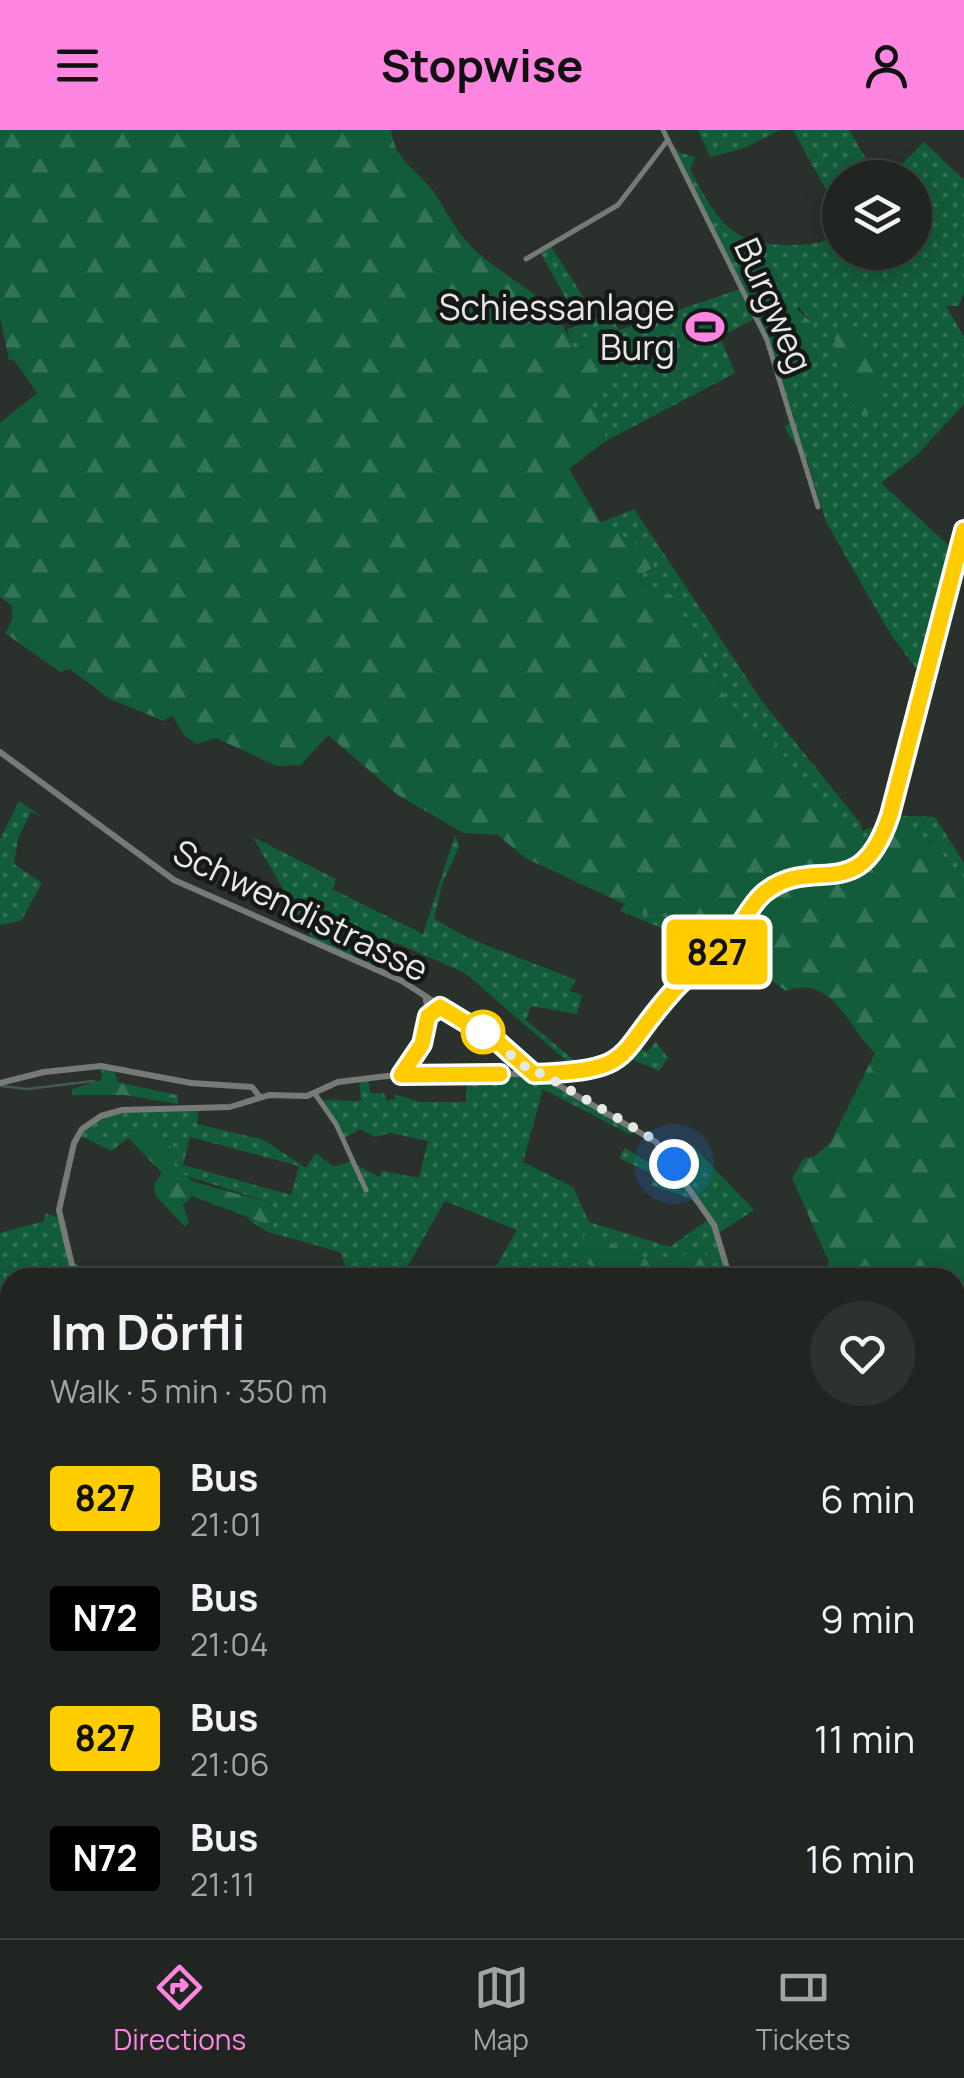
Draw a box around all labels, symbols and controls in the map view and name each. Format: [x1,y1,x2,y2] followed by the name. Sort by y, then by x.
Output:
[381,34,583,96] text: Stopwise
[50,38,105,93] icon: menu
[859,38,914,93] icon: person
[822,160,932,270] map controls
[822,160,932,270] button: layers
[723,230,825,380] street label: Burgweg
[439,283,675,371] place label: Schiessanlage Burg
[684,306,726,348] sports icon: Schiessanlage Burg
[165,827,437,993] street label: Schwendistrasse
[660,920,774,984] line badge: 827
[687,928,747,976] text: 827
[462,1011,504,1053] unlabelled marker
[649,1139,699,1189] your location
[50,1299,245,1364] text: Im Dörfli
[810,1301,915,1406] button: heart
[50,1369,327,1413] text: Walk · 5 min · 350 m
[190,1450,258,1502] text: Bus
[820,1472,915,1524] text: 6 min
[75,1474,135,1522] text: 827
[190,1502,262,1546] text: 21:01
[190,1570,258,1622] text: Bus
[820,1592,915,1644] text: 9 min
[73,1594,137,1642] text: N72
[190,1622,269,1666] text: 21:04
[190,1690,258,1742] text: Bus
[814,1712,915,1764] text: 11 min
[75,1714,135,1762] text: 827
[190,1742,270,1786] text: 21:06
[190,1810,258,1862] text: Bus
[805,1832,915,1884] text: 16 min
[73,1834,137,1882] text: N72
[190,1862,255,1906] text: 21:11
[114,1960,246,2058] tab: Directions
[473,1960,529,2058] tab: Map
[756,1960,850,2058] tab: Tickets

